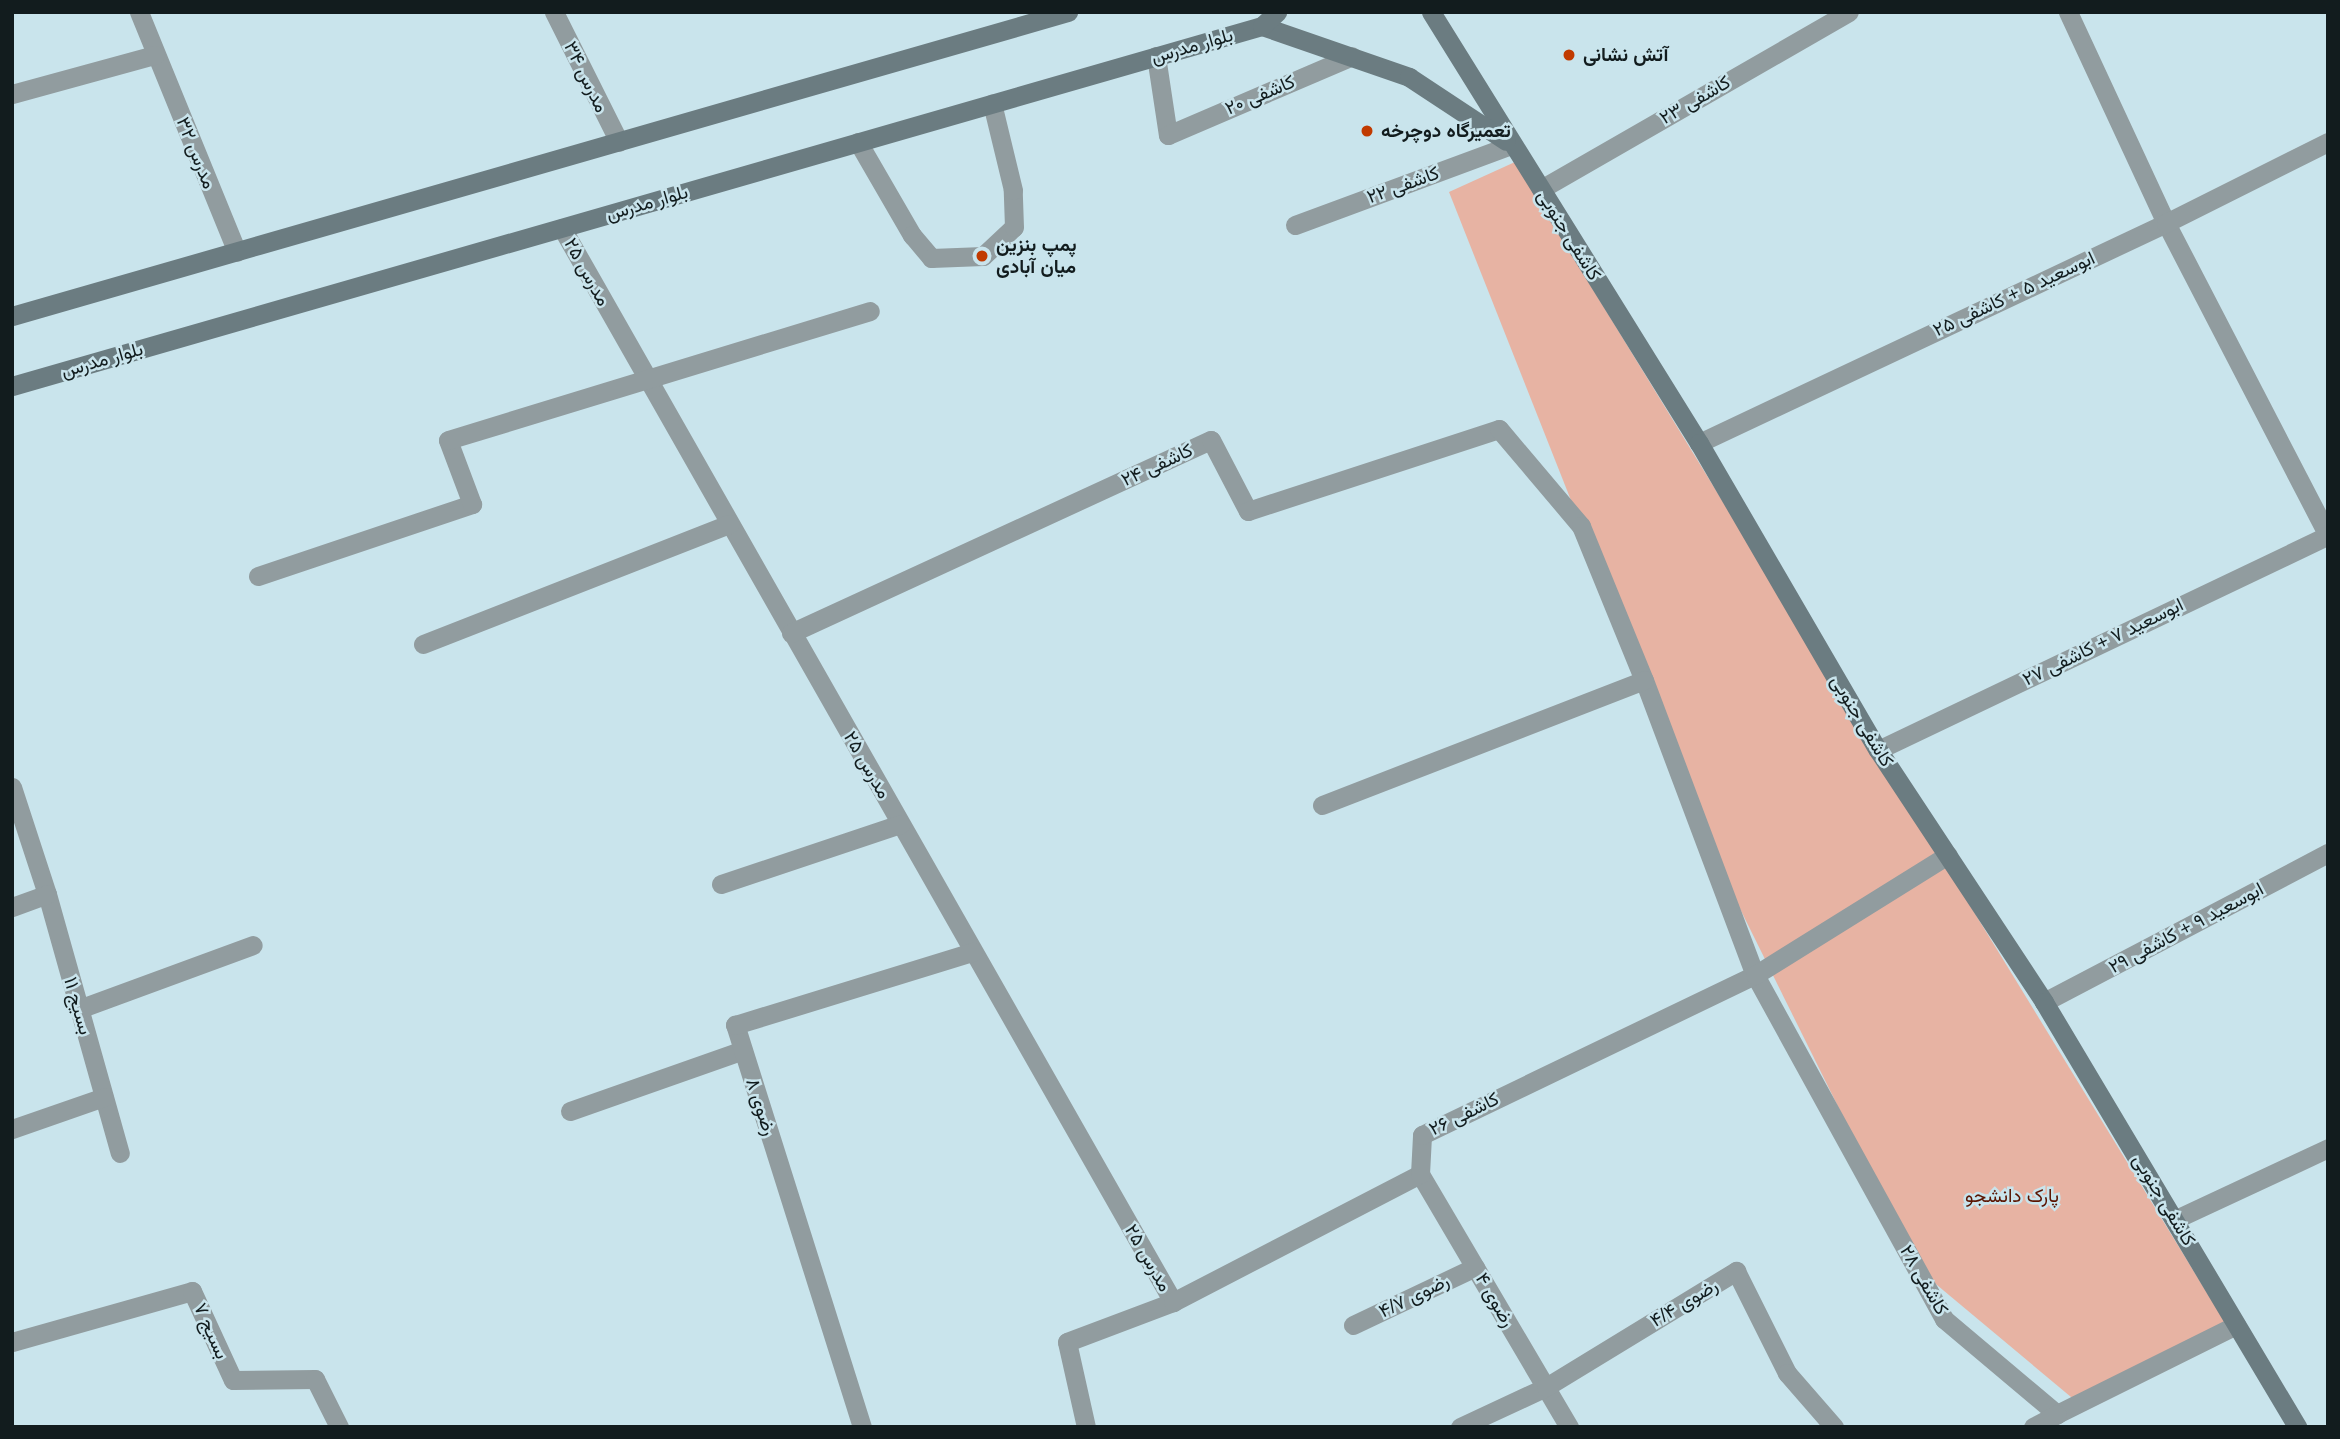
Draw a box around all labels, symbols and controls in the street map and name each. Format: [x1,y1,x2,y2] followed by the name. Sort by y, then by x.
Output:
[1148,23,1236,69] street label: بلوار مدرس
[559,38,613,116] street label: مدرس ۳۴
[1583,44,1668,66] place label: آتش نشانی
[1561,47,1577,63] marker: آتش نشانی
[1222,70,1298,120] street label: کاشفی ۲۰
[1656,71,1734,129] street label: کاشفی ۲۳
[171,114,221,192] street label: مدرس ۳۲
[1381,120,1511,142] place label: تعمیرگاه دوچرخه
[1359,123,1375,139] marker: تعمیرگاه دوچرخه
[1364,161,1442,209] street label: کاشفی ۲۲
[603,180,691,226] street label: بلوار مدرس
[1532,185,1606,285] street label: کاشفی جنوبی
[559,234,615,310] street label: مدرس ۲۵
[996,234,1076,278] place label: پمپ بنزین میان آبادی
[1929,246,2099,342] street label: ابوسعید ۵ + کاشفی ۲۵
[974,248,990,264] marker: پمپ بنزین میان آبادی
[58,337,146,383] street label: بلوار مدرس
[1118,439,1196,491] street label: کاشفی ۲۴
[2019,593,2187,691] street label: ابوسعید ۷ + کاشفی ۲۷
[1826,671,1898,771] street label: کاشفی جنوبی
[839,727,895,803] street label: مدرس ۲۵
[2105,878,2267,978] street label: ابوسعید ۹ + کاشفی ۲۹
[59,975,97,1037] street label: بسیج ۱۱
[741,1075,781,1139] street label: رضوی ۸
[1425,1087,1503,1141] street label: کاشفی ۲۶
[2128,1150,2200,1250] street label: کاشفی جنوبی
[1965,1185,2059,1207] park label: پارک دانشجو
[1120,1220,1176,1296] street label: مدرس ۲۵
[1895,1241,1953,1319] street label: کاشفی ۲۸
[1375,1269,1453,1323] street label: رضوی ۴/۷
[1470,1269,1520,1331] street label: رضوی ۴
[1646,1274,1722,1332] street label: رضوی ۴/۴
[189,1299,233,1363] street label: بسیج ۷

